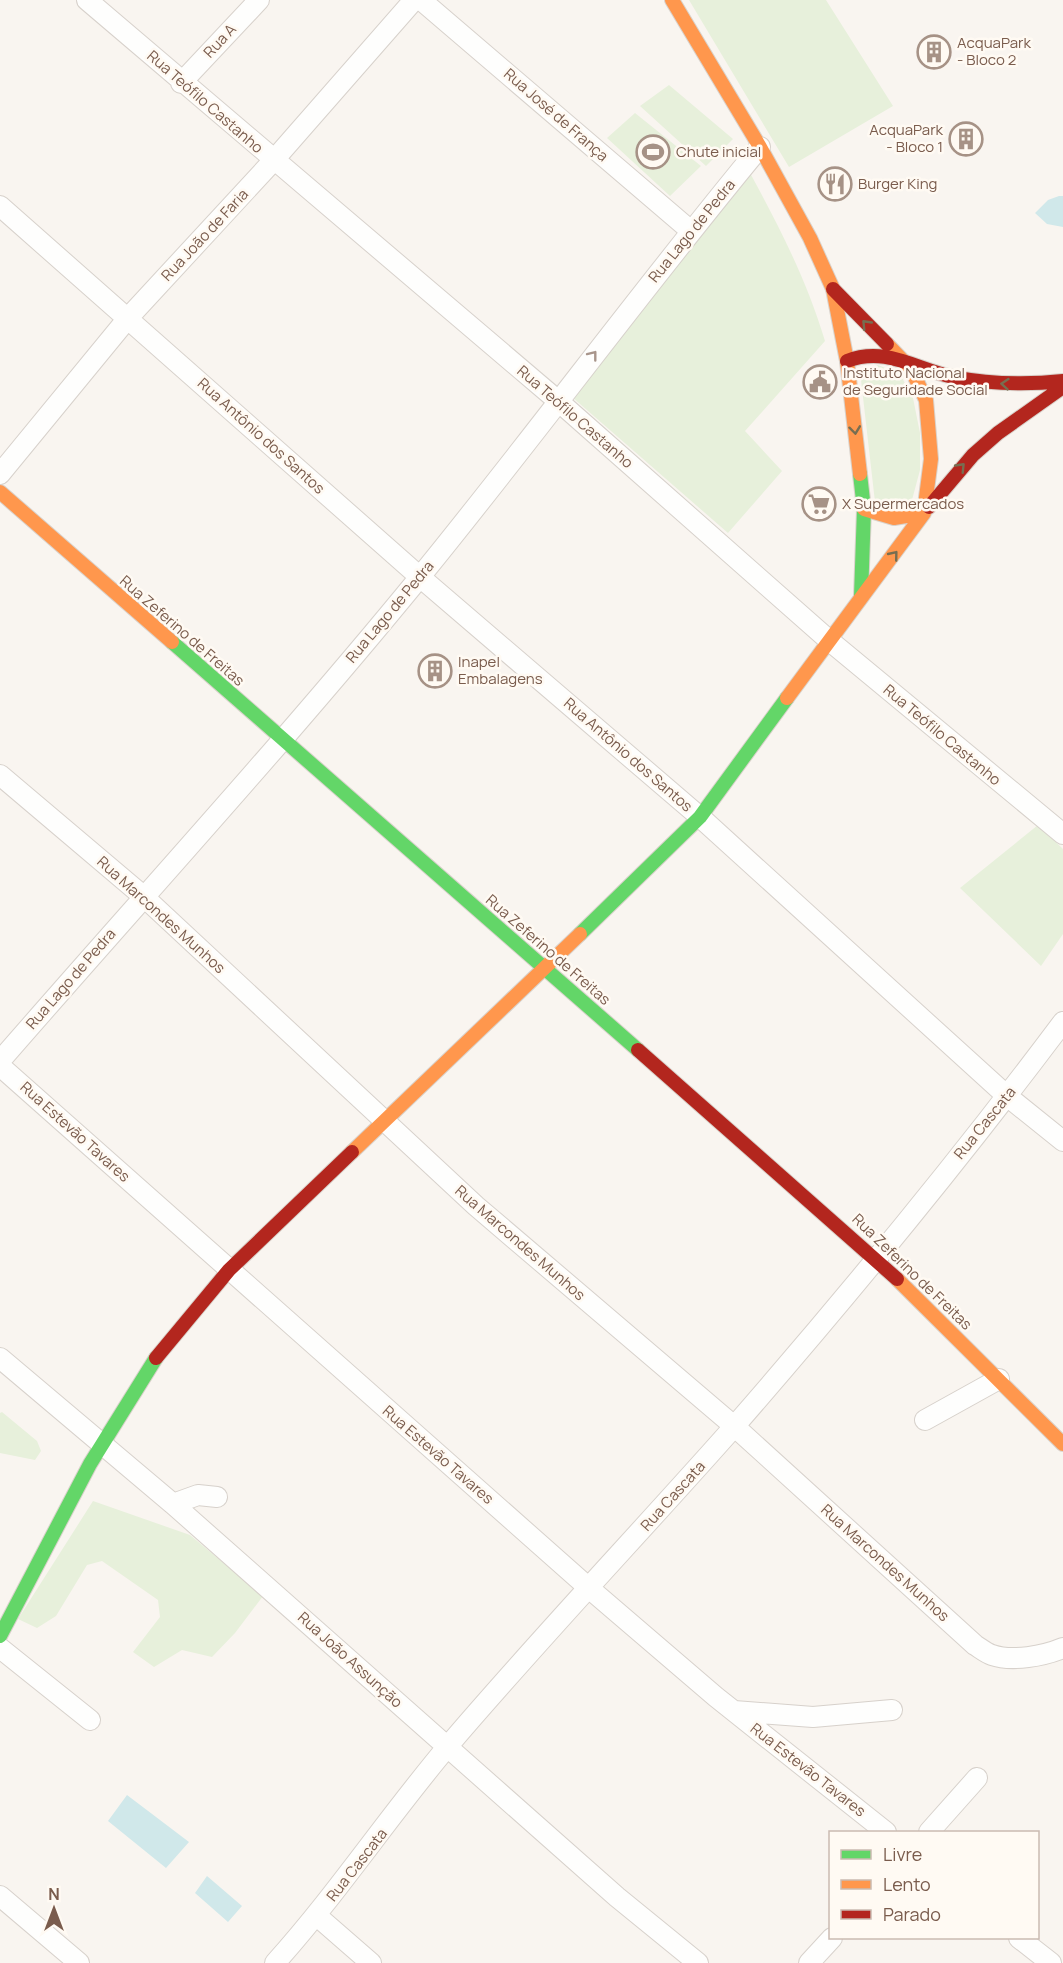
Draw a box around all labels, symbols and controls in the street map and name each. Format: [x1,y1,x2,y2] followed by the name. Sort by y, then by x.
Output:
[199,19,241,62] street label: Rua A
[957,32,1031,70] place label: AcquaPark - Bloco 2
[916,34,952,70] building icon: AcquaPark - Bloco 2
[143,45,268,158] street label: Rua Teófilo Castanho
[500,63,613,166] street label: Rua José de França
[869,119,944,157] place label: AcquaPark - Bloco 1
[948,121,984,157] building icon: AcquaPark - Bloco 1
[635,134,671,170] sports icon: Chute inicial
[676,141,761,162] place label: Chute inicial
[817,166,853,202] restaurant icon: Burger King
[858,173,937,194] place label: Burger King
[643,175,740,287] street label: Rua Lago de Pedra
[156,184,253,285] street label: Rua João de Faria
[862,321,873,331] one-way arrow
[585,350,596,361] one-way arrow
[513,360,638,473] street label: Rua Teófilo Castanho
[843,362,988,400] place label: Instituto Nacional de Seguridade Social
[802,364,838,400] public building icon: Instituto Nacional de Seguridade Social
[193,373,330,499] street label: Rua Antônio dos Santos
[1000,378,1009,391] one-way arrow
[848,425,861,434] one-way arrow
[953,464,964,475] one-way arrow
[801,486,837,522] supermarket icon: X Supermercados
[842,493,964,514] place label: X Supermercados
[887,551,898,562] one-way arrow
[341,556,439,667] street label: Rua Lago de Pedra
[115,571,249,691] street label: Rua Zeferino de Freitas
[458,651,543,689] place label: Inapel Embalagens
[417,653,453,689] building icon: Inapel Embalagens
[879,679,1006,790] street label: Rua Teófilo Castanho
[559,693,697,817] street label: Rua Antônio dos Santos
[93,851,230,978] street label: Rua Marcondes Munhos
[481,890,615,1010] street label: Rua Zeferino de Freitas
[21,924,120,1034] street label: Rua Lago de Pedra
[16,1077,135,1187] street label: Rua Estevão Tavares
[949,1082,1020,1163] street label: Rua Cascata
[451,1180,590,1305] street label: Rua Marcondes Munhos
[848,1209,977,1335] street label: Rua Zeferino de Freitas
[378,1400,499,1509] street label: Rua Estevão Tavares
[636,1456,710,1535] street label: Rua Cascata
[817,1499,954,1626] street label: Rua Marcondes Munhos
[293,1607,407,1712] street label: Rua João Assunção
[746,1718,870,1821] street label: Rua Estevão Tavares
[321,1824,392,1906] street label: Rua Cascata
[829,1831,1039,1939] legend
[883,1842,922,1866] text: Livre
[883,1872,931,1896] text: Lento
[24,1879,84,1939] north arrow
[48,1883,60,1905] text: N
[883,1902,941,1926] text: Parado

